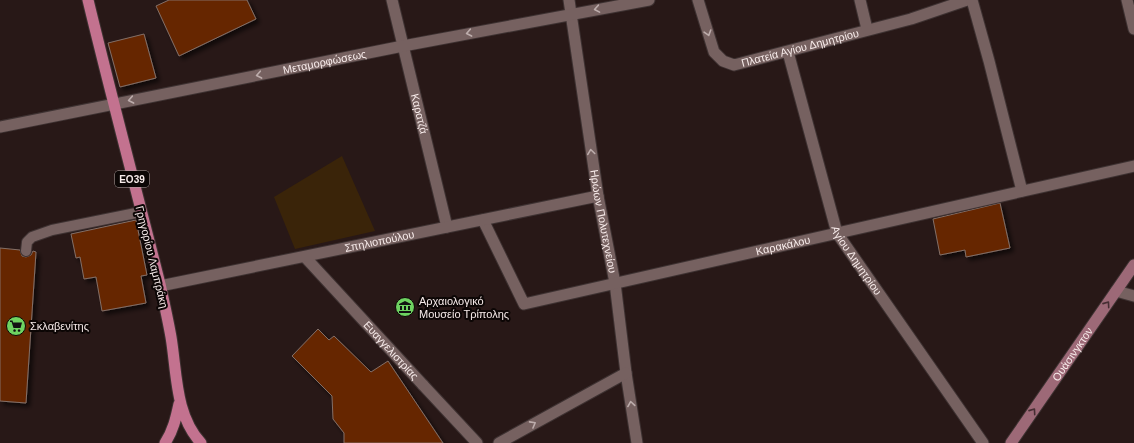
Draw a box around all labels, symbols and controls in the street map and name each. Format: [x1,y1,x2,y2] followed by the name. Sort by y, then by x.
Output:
[594,4,600,13] one-way arrow
[740,27,860,69] street label: Πλατεία Αγίου Δημητρίου
[466,28,472,37] one-way arrow
[703,29,712,36] one-way arrow
[282,48,367,76] street label: Μεταμορφώσεως
[256,70,262,78] one-way arrow
[409,92,430,136] street label: Καρατζά
[128,95,135,104] one-way arrow
[587,149,596,155] one-way arrow
[588,169,619,274] street label: Ηρώων Πολυτεχνείου
[115,171,149,187] road number: ΕΟ39
[133,205,171,309] street label: Γρηγορίου Λαμπράκη
[829,225,884,297] street label: Αγίου Δημητρίου
[343,228,415,254] street label: Σπηλιοπούλου
[755,233,811,257] street label: Καρακάλου
[419,295,509,320] place label: Αρχαιολογικό Μουσείο Τρίπολης
[394,296,416,318] museum icon: Αρχαιολογικό Μουσείο Τρίπολης
[1102,301,1110,308] one-way arrow
[5,315,27,337] supermarket icon: Σκλαβενίτης
[361,319,421,382] street label: Ευαγγελιστρίας
[30,320,89,332] place label: Σκλαβενίτης
[1050,325,1095,383] street label: Ουάσινγκτον
[627,401,636,408] one-way arrow
[1028,408,1036,415] one-way arrow
[529,422,536,429] one-way arrow

